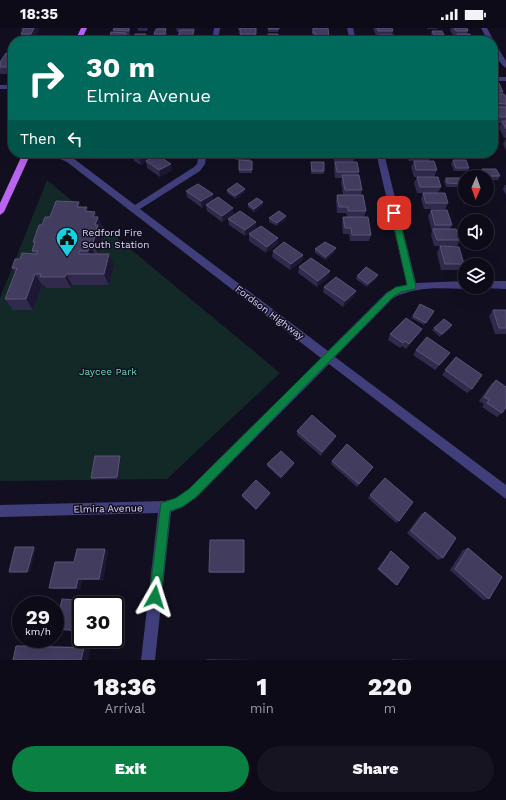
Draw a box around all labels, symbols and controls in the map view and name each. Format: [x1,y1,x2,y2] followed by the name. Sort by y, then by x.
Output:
[20,5,58,23] text: 18:35
[86,51,155,84] text: 30 m
[20,52,72,104] icon: right
[86,85,211,106] text: Elmira Avenue
[64,128,86,150] icon: left
[20,130,56,148] text: Then
[458,170,494,206] north arrow
[458,170,494,294] map controls
[377,196,411,230] pin
[383,202,405,224] icon: arrive
[458,214,494,250] button: sound
[54,225,80,258] public building icon: Redford Fire South Station
[82,227,149,250] place label: Redford Fire South Station
[458,258,494,294] button: layers
[233,283,307,342] street label: Fordson Highway
[79,366,137,377] park label: Jaycee Park
[73,502,143,515] street label: Elmira Avenue
[134,576,176,618] position arrow
[72,596,124,648] speed limit sign: 30
[26,605,50,629] text: 29
[25,626,51,637] text: km/h
[94,673,156,701] text: 18:36
[257,673,267,701] text: 1
[368,673,412,701] text: 220
[105,701,145,716] text: Arrival
[250,701,274,716] text: min
[384,701,396,716] text: m
[12,746,249,792] button: Exit
[257,746,494,792] button: Share

